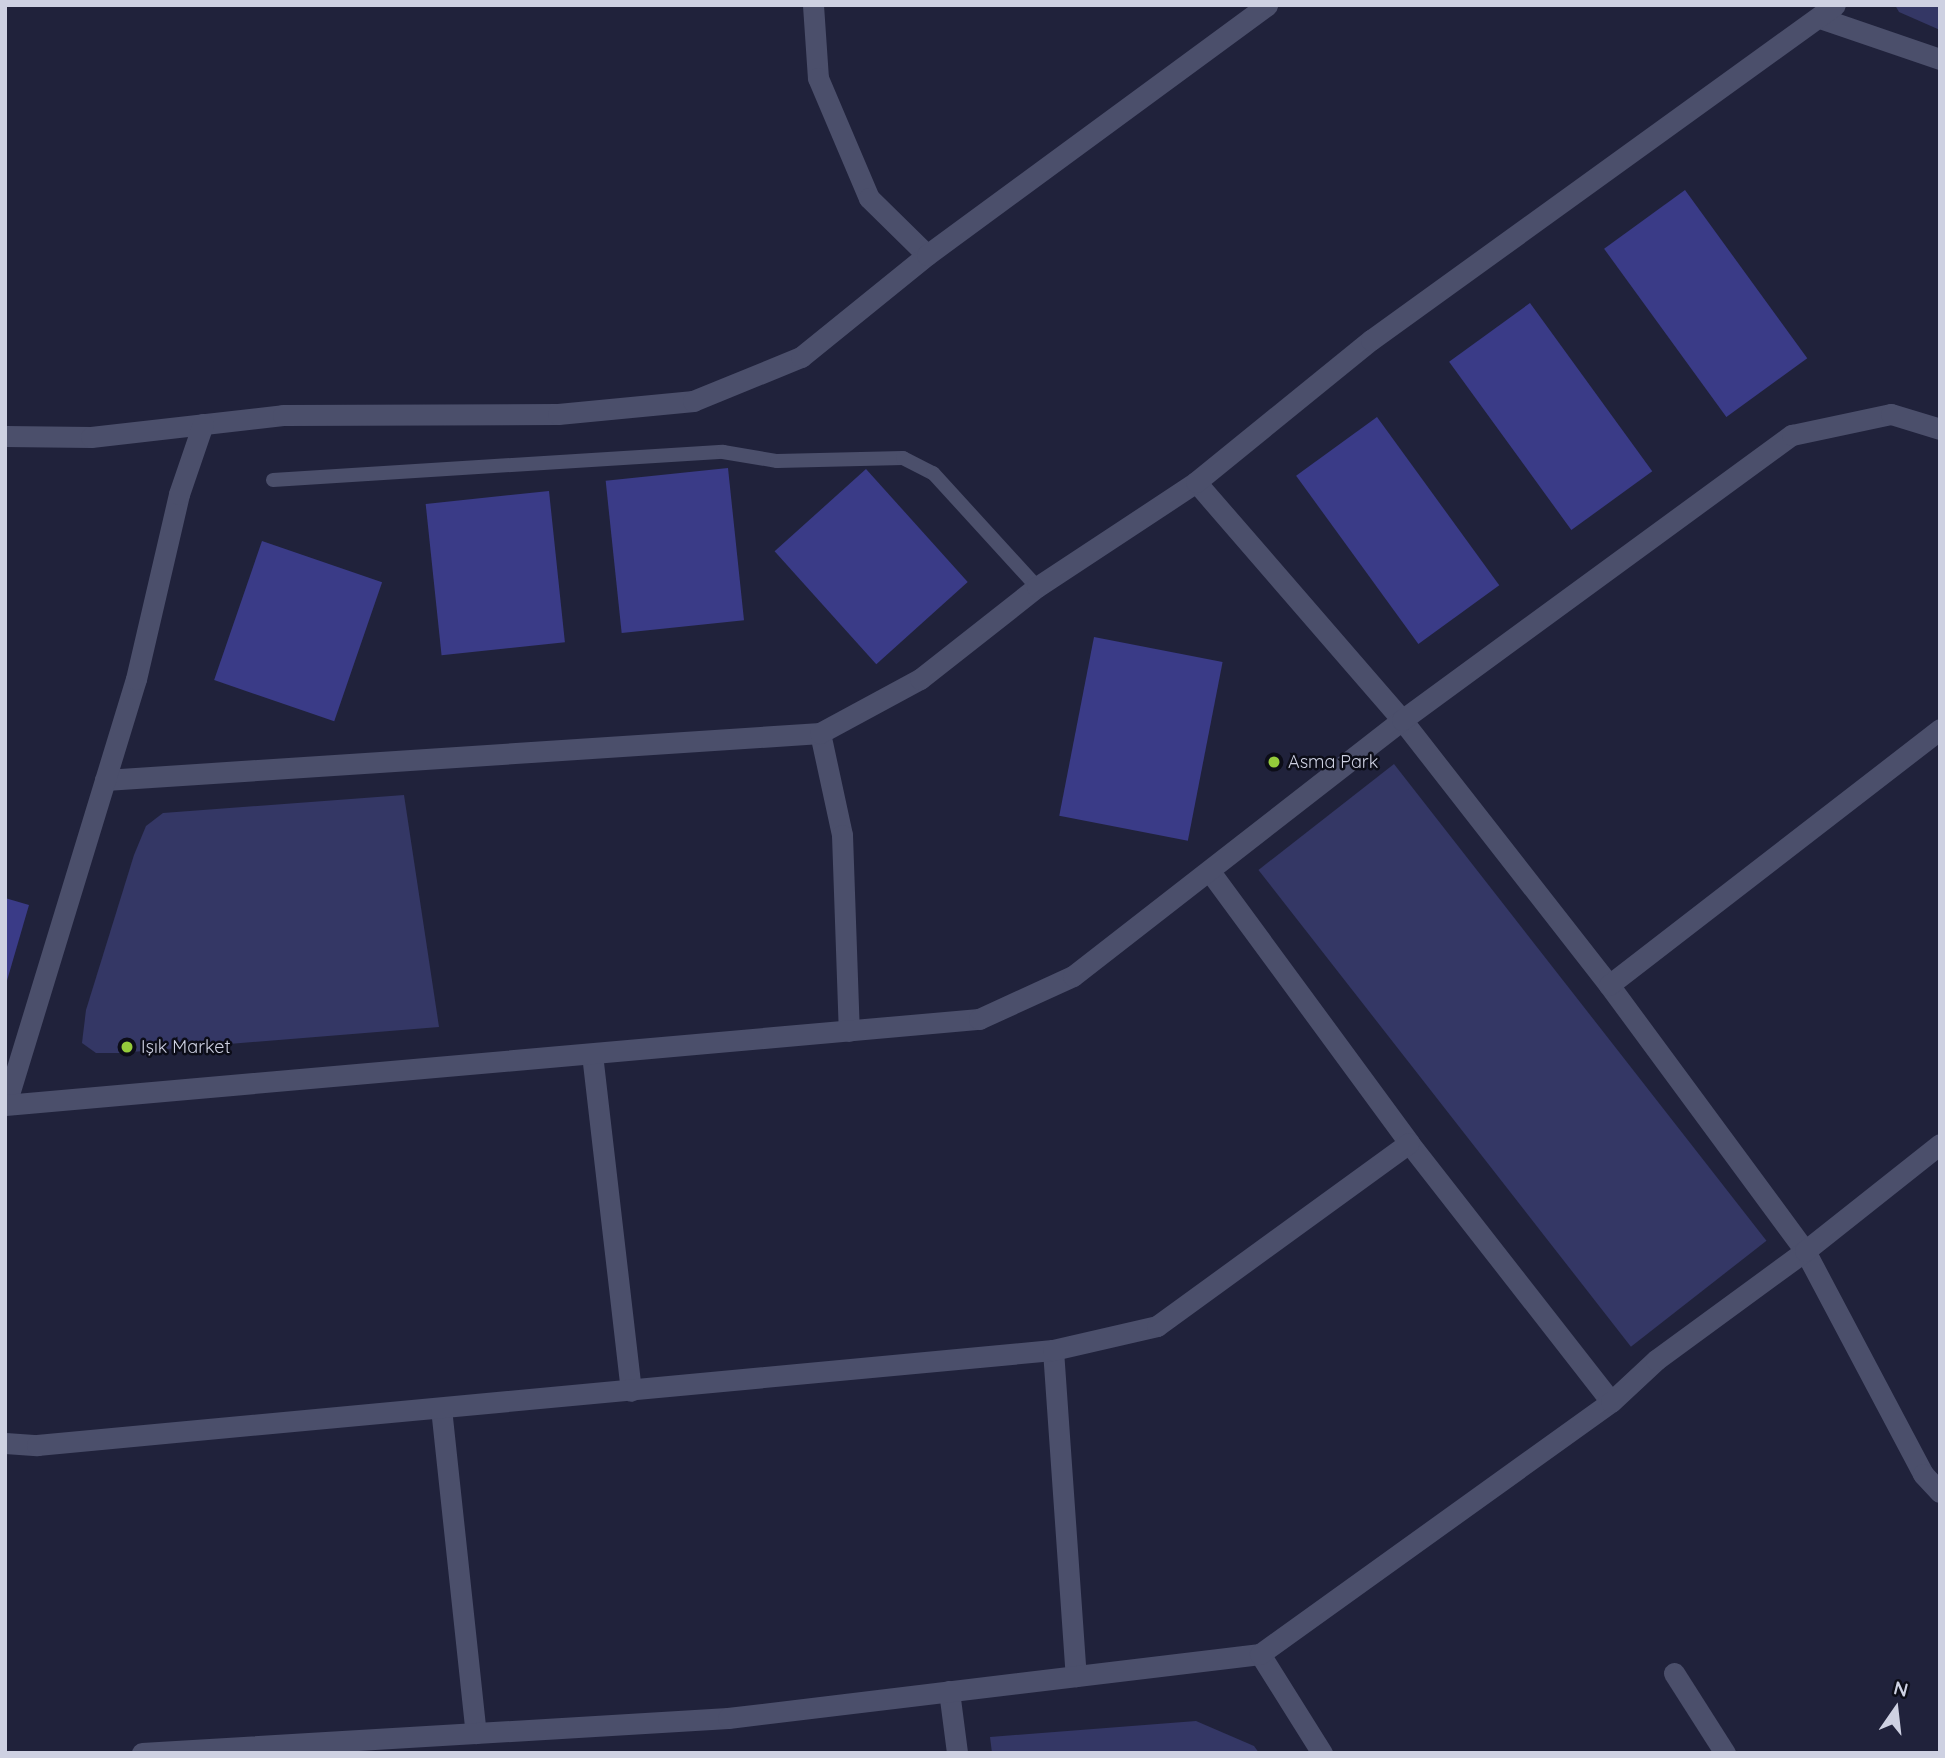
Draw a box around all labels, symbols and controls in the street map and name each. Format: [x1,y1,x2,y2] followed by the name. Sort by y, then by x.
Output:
[1288,751,1378,773] place label: Asma Park
[1266,754,1282,770] marker: Asma Park
[141,1036,231,1058] place label: Işık Market
[119,1039,135,1055] marker: Işık Market
[1861,1674,1931,1744] north arrow
[1891,1675,1911,1702] text: N

